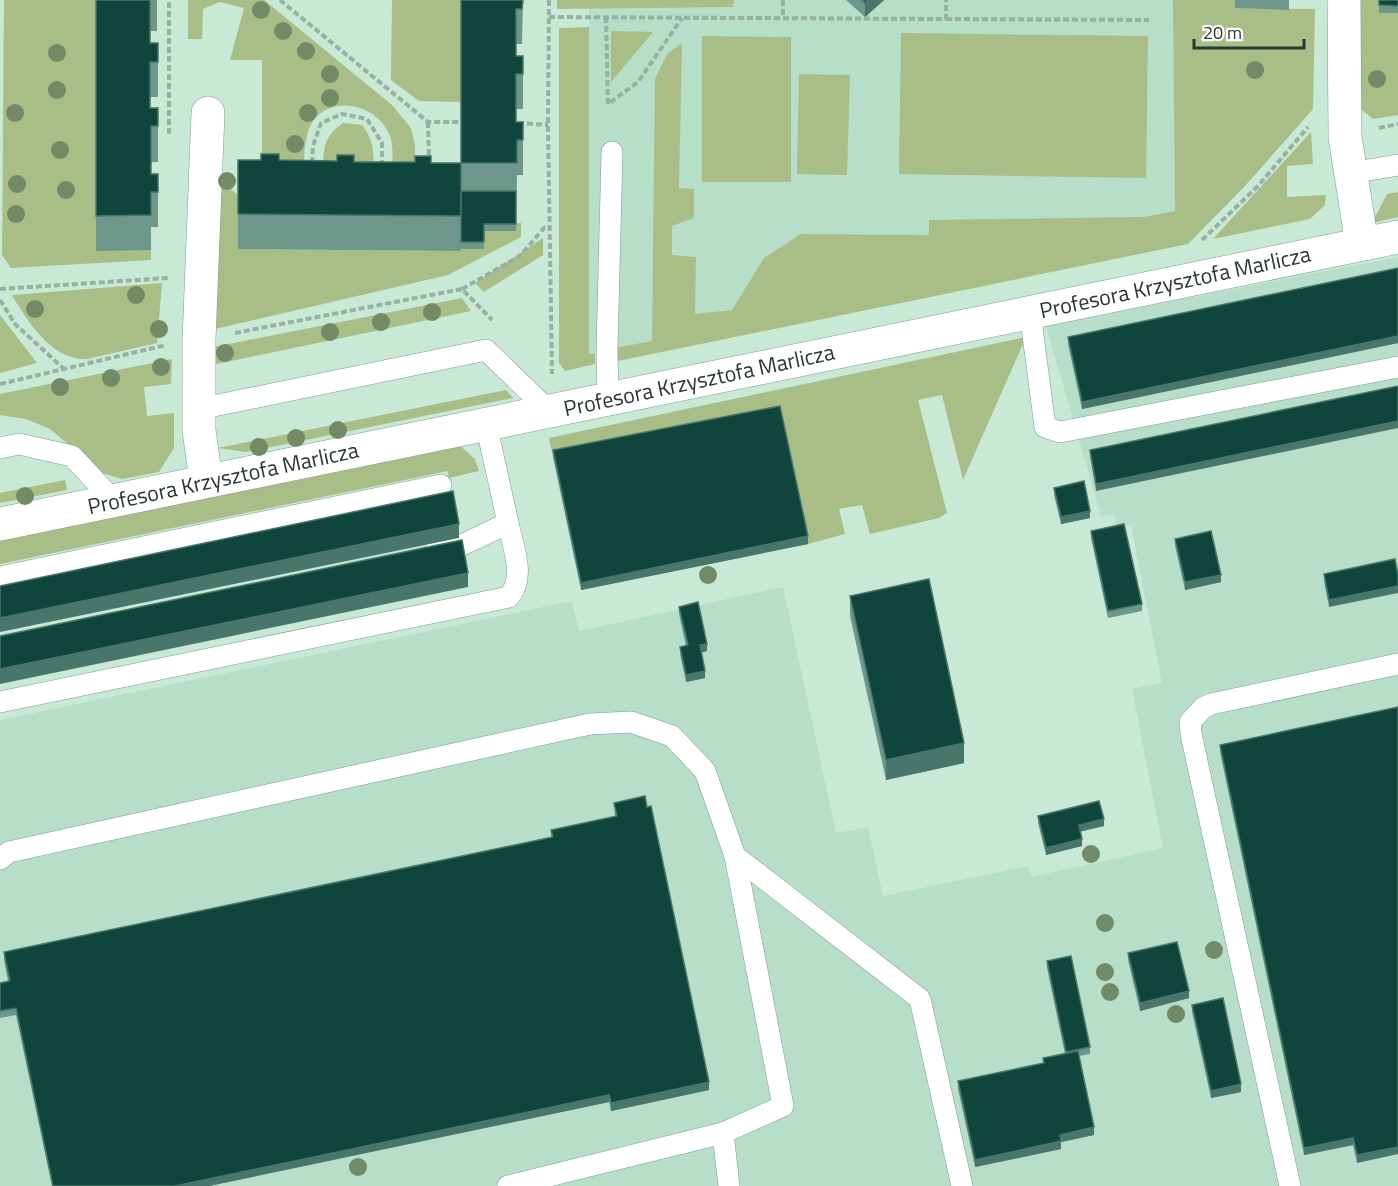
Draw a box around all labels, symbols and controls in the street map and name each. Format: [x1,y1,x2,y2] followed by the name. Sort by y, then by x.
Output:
[1194,12,1304,50] scale bar
[1203,19,1242,46] text: 20 m
[1036,237,1314,327] street label: Profesora Krzysztofa Marlicza
[560,335,838,425] street label: Profesora Krzysztofa Marlicza
[84,433,362,523] street label: Profesora Krzysztofa Marlicza

